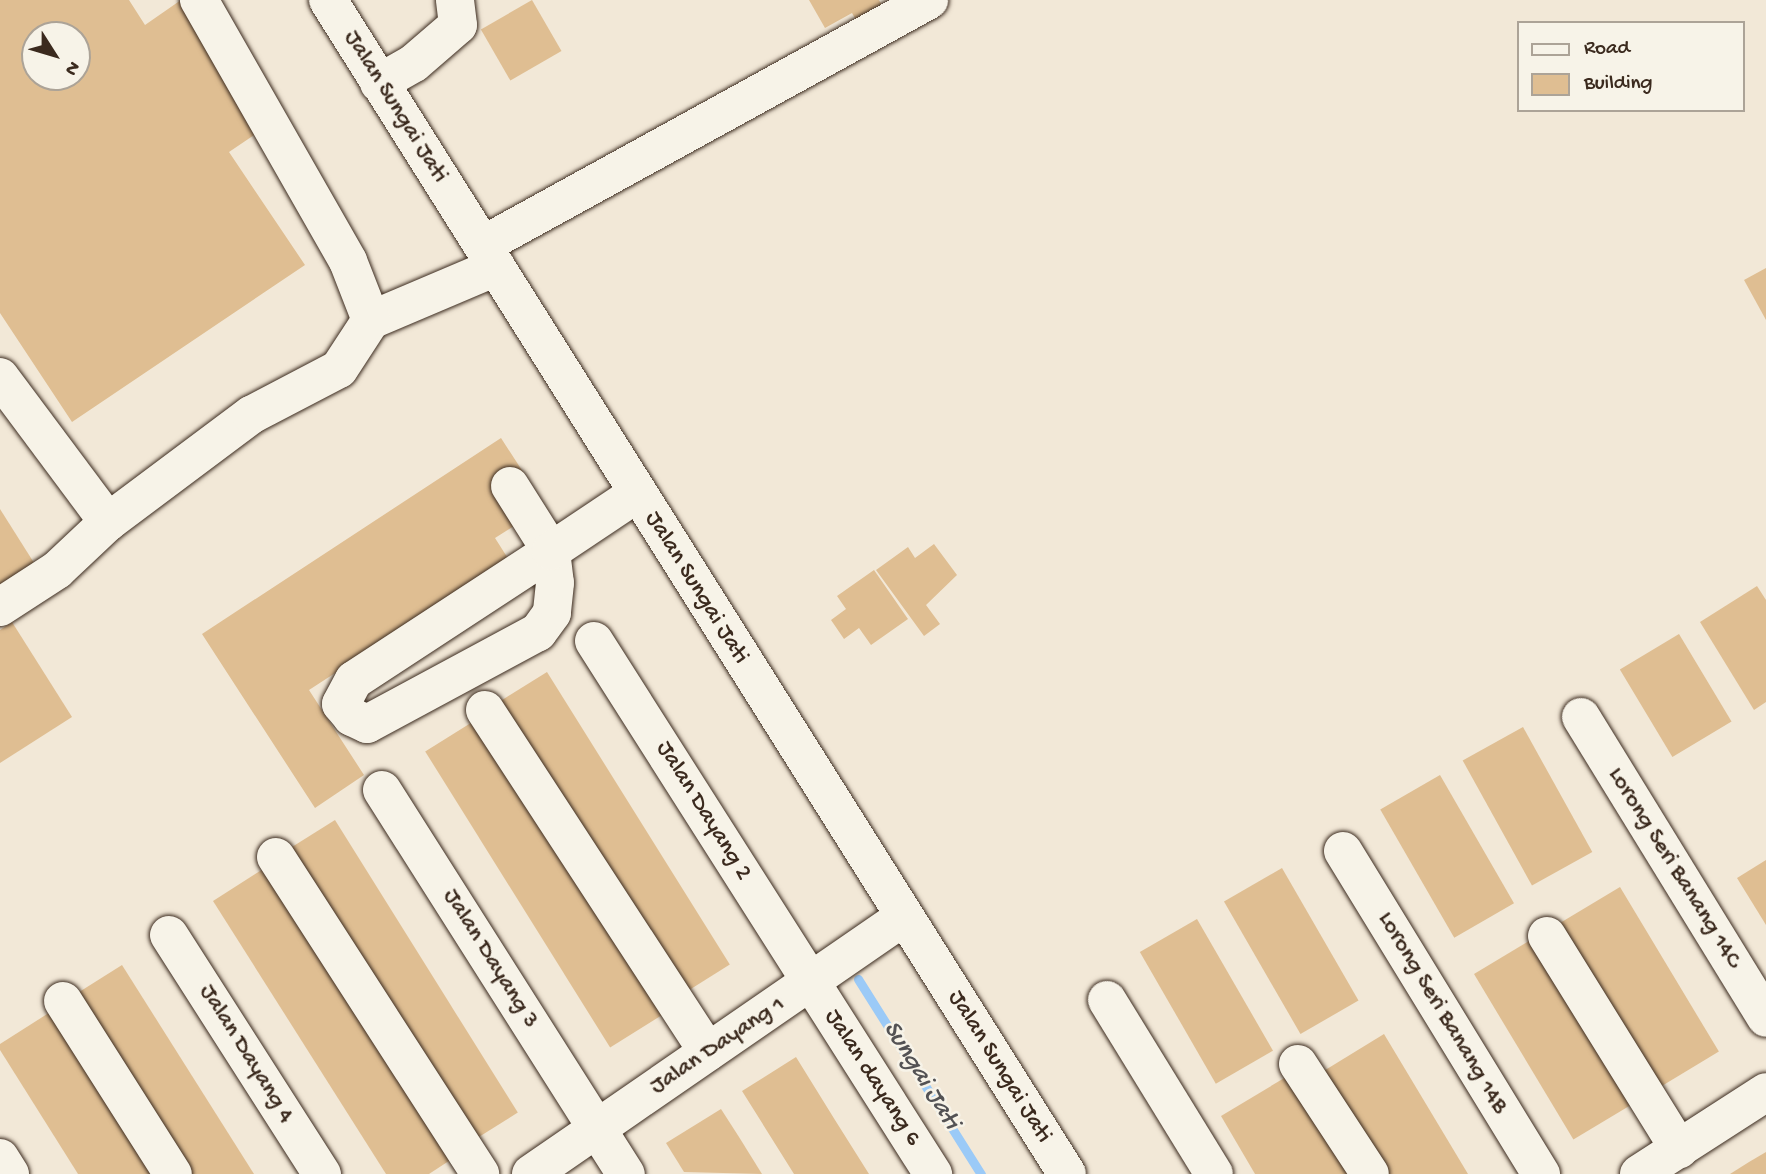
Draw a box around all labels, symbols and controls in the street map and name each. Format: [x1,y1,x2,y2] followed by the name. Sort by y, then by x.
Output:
[21,21,91,91] north arrow
[1518,21,1745,112] legend
[337,25,453,189] street label: Jalan Sungai Jati
[1584,37,1630,62] text: Road
[59,56,84,80] text: N
[1584,72,1653,97] text: Building
[638,506,754,670] street label: Jalan Sungai Jati
[649,736,757,886] street label: Jalan Dayang 2
[1601,762,1747,974] street label: Lorong Seri Banang 14C
[436,884,544,1034] street label: Jalan Dayang 3
[1370,907,1514,1119] street label: Lorong Seri Banang 14B
[192,979,300,1129] street label: Jalan Dayang 4
[941,985,1057,1149] street label: Jalan Sungai Jati
[645,990,791,1102] street label: Jalan Dayang 1
[817,1004,927,1152] street label: Jalan dayang 6
[874,1016,966,1136] water label: Sungai Jati

